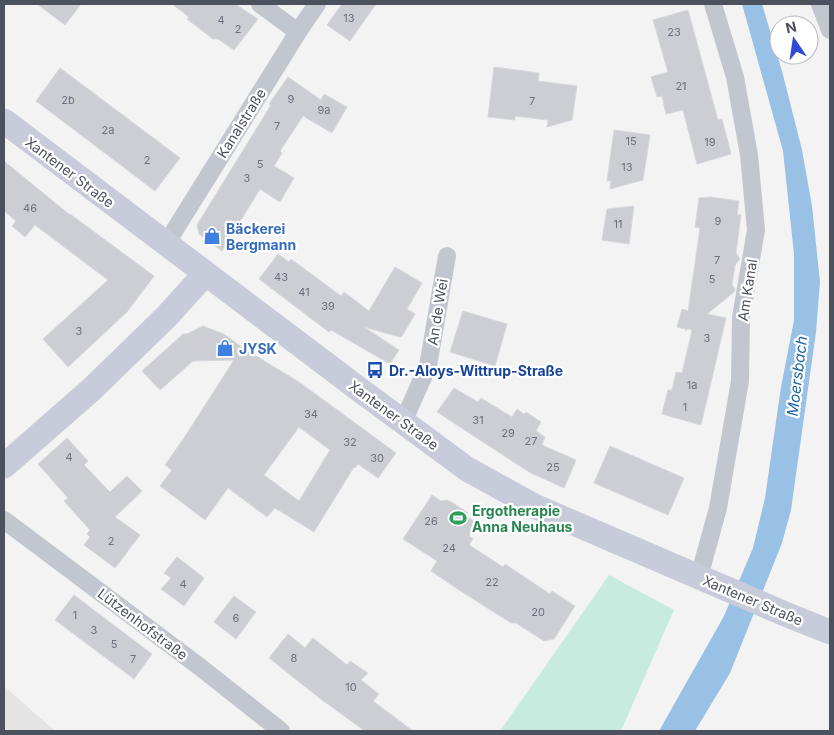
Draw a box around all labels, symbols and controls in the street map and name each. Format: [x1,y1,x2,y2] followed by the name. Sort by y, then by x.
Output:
[343,11,355,25] house number: 13
[217,13,225,27] house number: 4
[769,15,819,65] north arrow
[784,17,798,36] text: N
[235,22,241,36] house number: 2
[667,25,681,39] house number: 23
[675,79,687,93] house number: 21
[213,85,269,161] street label: Kanalstraße
[288,92,295,106] house number: 9
[61,93,75,107] house number: 2b
[529,94,535,108] house number: 7
[318,103,331,117] house number: 9a
[274,119,280,133] house number: 7
[102,123,114,137] house number: 2a
[22,133,118,211] street label: Xantener Straße
[625,134,637,148] house number: 15
[704,135,716,149] house number: 19
[144,153,150,167] house number: 2
[257,157,264,171] house number: 5
[621,160,633,174] house number: 13
[244,171,251,185] house number: 3
[23,201,37,215] house number: 46
[715,214,722,228] house number: 9
[614,217,622,231] house number: 11
[226,220,296,253] place label: Bäckerei Bergmann
[202,226,222,246] shop icon: Bäckerei Bergmann
[714,253,720,267] house number: 7
[734,258,760,322] street label: Am Kanal
[274,270,288,284] house number: 43
[709,272,716,286] house number: 5
[423,277,451,347] street label: An de Wei
[298,285,310,299] house number: 41
[321,299,335,313] house number: 39
[76,324,83,338] house number: 3
[704,331,711,345] house number: 3
[783,335,811,417] water label: Moersbach
[215,338,235,358] shop icon: JYSK
[239,340,277,357] place label: JYSK
[365,360,385,380] bus stop icon: Dr.-Aloys-Wittrup-Straße
[389,362,563,379] place label: Dr.-Aloys-Wittrup-Straße
[346,377,442,453] street label: Xantener Straße
[687,378,697,392] house number: 1a
[683,400,687,414] house number: 1
[304,407,318,421] house number: 34
[472,413,484,427] house number: 31
[501,426,515,440] house number: 29
[525,434,537,448] house number: 27
[343,435,357,449] house number: 32
[65,450,73,464] house number: 4
[370,451,384,465] house number: 30
[546,460,560,474] house number: 25
[472,502,573,535] place label: Ergotherapie Anna Neuhaus
[448,508,468,528] sports icon: Ergotherapie Anna Neuhaus
[424,514,438,528] house number: 26
[108,534,114,548] house number: 2
[442,541,456,555] house number: 24
[701,571,805,629] street label: Xantener Straße
[485,575,499,589] house number: 22
[179,577,187,591] house number: 4
[95,585,191,663] street label: Lützenhofstraße
[531,605,545,619] house number: 20
[73,608,77,622] house number: 1
[233,611,240,625] house number: 6
[91,623,98,637] house number: 3
[111,637,118,651] house number: 5
[291,651,298,665] house number: 8
[130,652,136,666] house number: 7
[345,680,357,694] house number: 10

